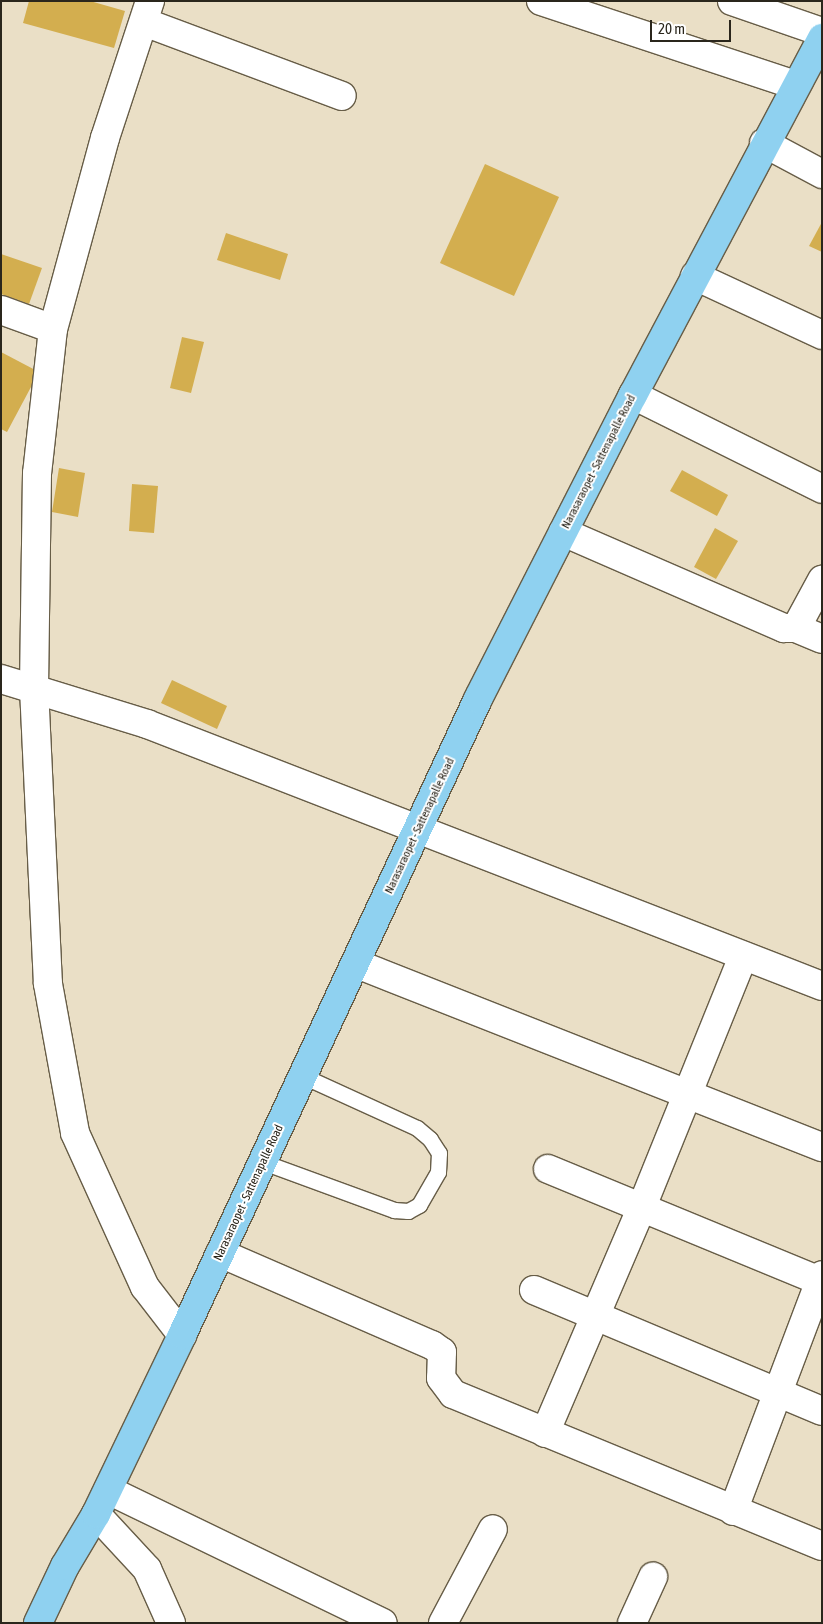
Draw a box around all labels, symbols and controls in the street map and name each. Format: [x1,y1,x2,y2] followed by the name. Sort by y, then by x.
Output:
[653,10,734,42] scale bar
[658,20,685,37] text: 20 m
[559,393,639,531] street label: Narasaraopet - Sattenapalle Road
[382,756,458,896] street label: Narasaraopet - Sattenapalle Road
[211,1123,287,1263] street label: Narasaraopet - Sattenapalle Road

